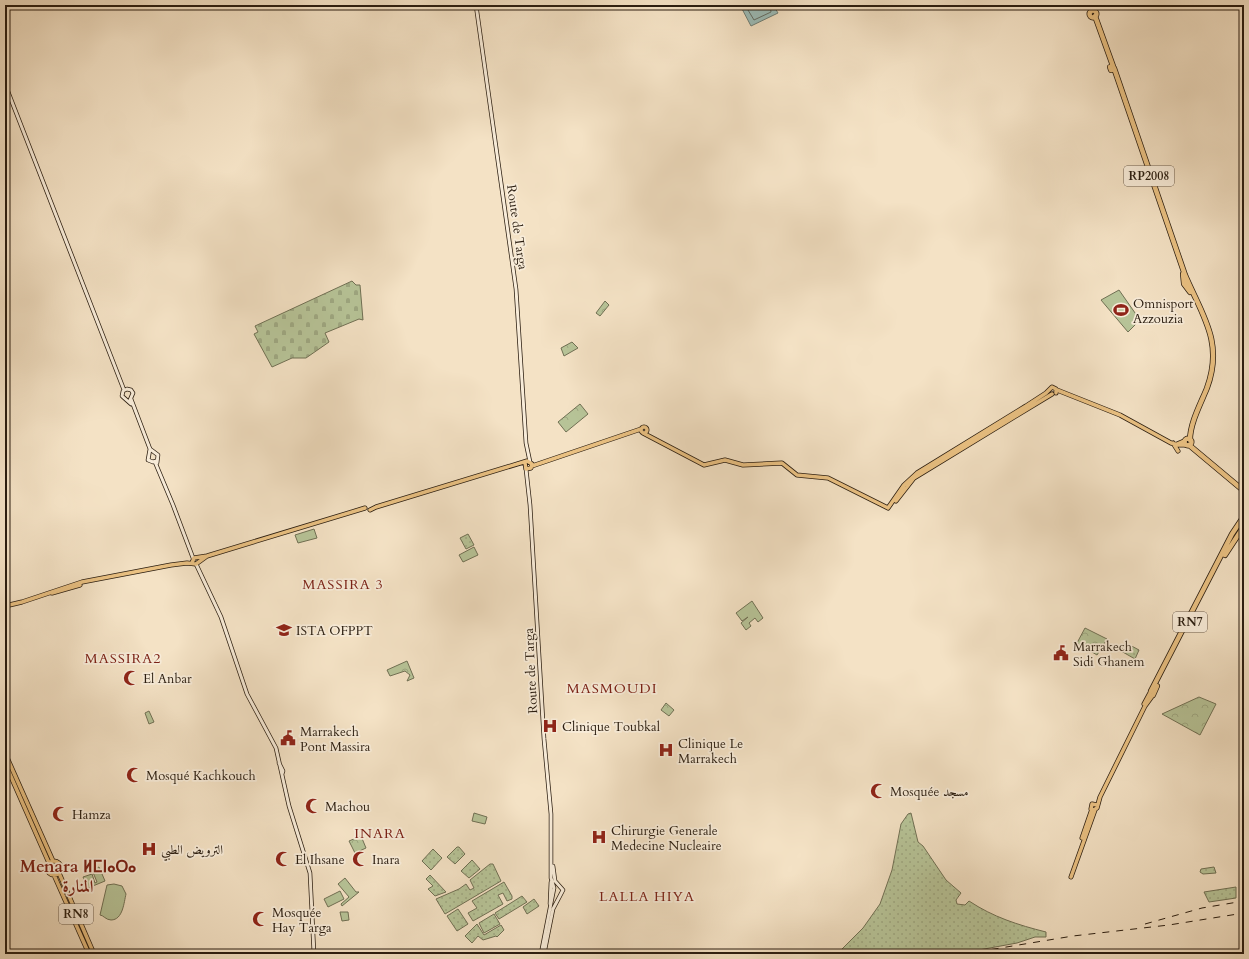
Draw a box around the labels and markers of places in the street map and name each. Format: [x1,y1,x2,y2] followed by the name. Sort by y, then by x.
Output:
[1133,295,1193,328] place label: Omnisport Azzouzia
[1112,301,1130,319] sports icon: Omnisport Azzouzia
[275,621,293,639] school or university icon: ISTA OFPPT
[296,622,373,640] place label: ISTA OFPPT
[1073,638,1145,671] place label: Marrakech Sidi Ghanem
[1052,644,1070,662] public building icon: Marrakech Sidi Ghanem
[122,669,140,687] mosque icon: El Anbar
[143,670,192,688] place label: El Anbar
[541,717,559,735] hospital icon: Clinique Toubkal
[562,718,661,736] place label: Clinique Toubkal
[300,723,371,756] place label: Marrakech Pont Massira
[279,729,297,747] public building icon: Marrakech Pont Massira
[678,735,743,768] place label: Clinique Le Marrakech
[657,741,675,759] hospital icon: Clinique Le Marrakech
[125,766,143,784] mosque icon: Mosqué Kachkouch
[146,767,256,785] place label: Mosqué Kachkouch
[869,782,887,800] mosque icon: Mosquée مسجد
[890,783,969,801] place label: Mosquée مسجد
[304,797,322,815] mosque icon: Machou
[325,798,370,816] place label: Machou
[51,805,69,823] mosque icon: Hamza
[72,806,111,824] place label: Hamza
[611,822,722,855] place label: Chirurgie Generale Medecine Nucleaire
[590,828,608,846] hospital icon: Chirurgie Generale Medecine Nucleaire
[140,840,158,858] hospital icon: الترويض الطبي
[161,841,223,861] place label: الترويض الطبي
[274,850,292,868] mosque icon: El Ihsane
[351,850,369,868] mosque icon: Inara
[295,851,345,869] place label: El Ihsane
[372,851,400,869] place label: Inara
[272,904,332,937] place label: Mosquée Hay Targa
[251,910,269,928] mosque icon: Mosquée Hay Targa

